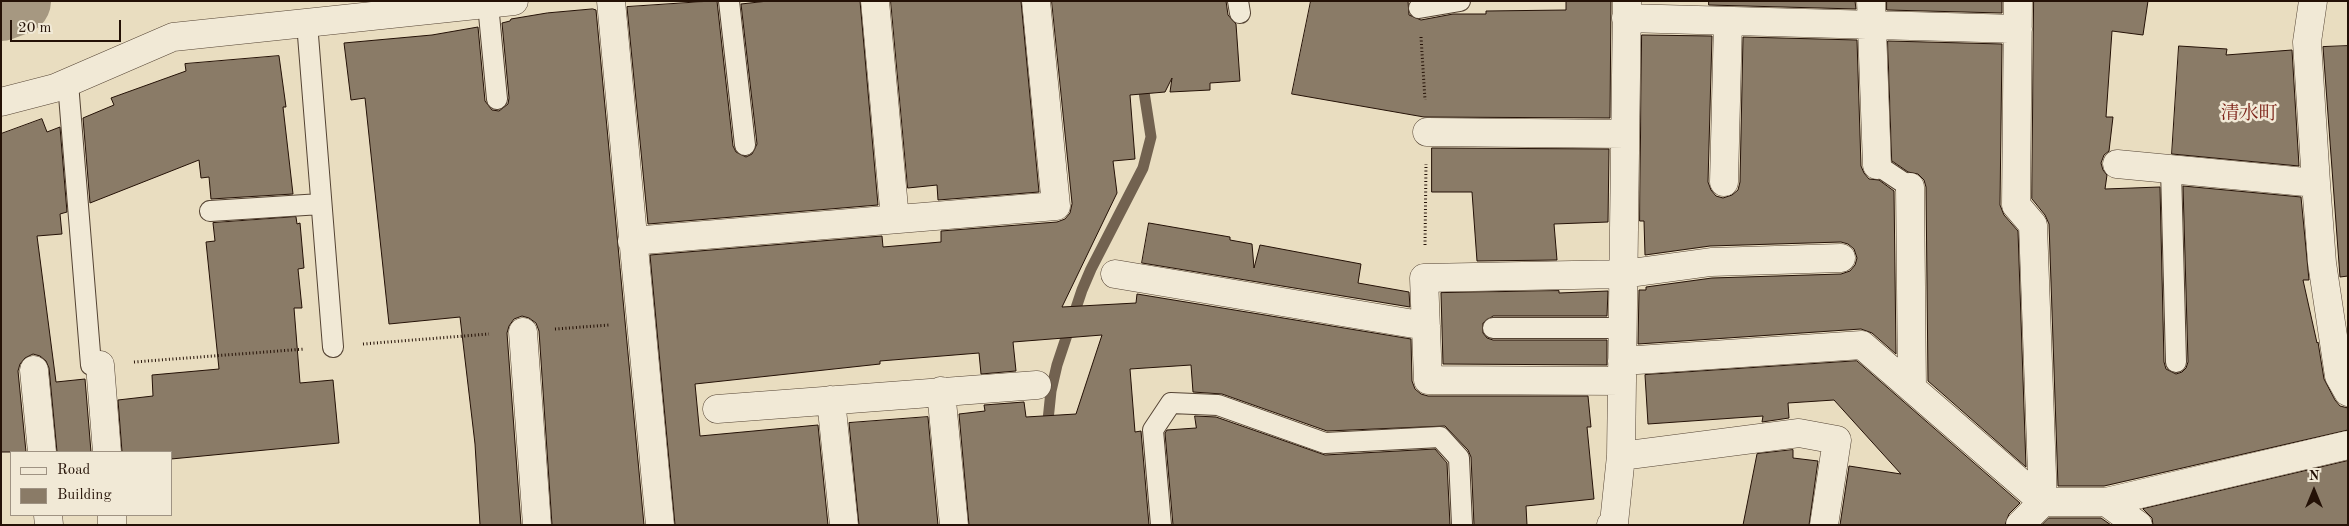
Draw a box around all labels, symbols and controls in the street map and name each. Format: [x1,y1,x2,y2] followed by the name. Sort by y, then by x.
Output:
[12,10,124,42] scale bar
[18,21,52,36] text: 20 m
[2221,103,2277,125] district label: 清水町
[10,451,172,516] legend
[57,463,90,478] text: Road
[2289,466,2339,516] north arrow
[2309,469,2319,483] text: N
[57,488,112,503] text: Building

